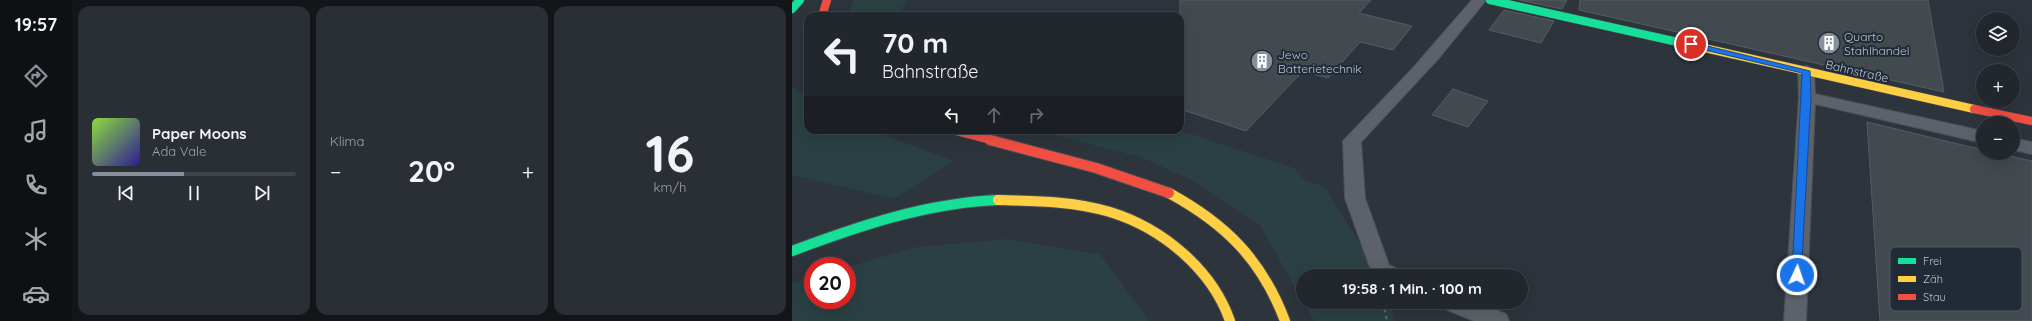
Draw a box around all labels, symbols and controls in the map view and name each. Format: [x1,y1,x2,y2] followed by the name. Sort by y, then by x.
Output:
[1976,12,2020,160] map controls
[1976,12,2020,56] button: layers
[15,13,57,36] text: 19:57
[882,25,948,60] text: 70 m
[1674,27,1708,61] pin
[816,28,868,80] icon: left
[1844,29,1910,58] place label: Quarto Stahlhandel
[1816,30,1842,56] building icon: Quarto Stahlhandel
[1680,33,1702,55] icon: arrive
[1278,47,1362,76] place label: Jewo Batterietechnik
[1249,48,1275,74] building icon: Jewo Batterietechnik
[1824,56,1890,86] street label: Bahnstraße
[882,60,979,83] text: Bahnstraße
[22,62,50,90] icon: directions
[1976,64,2020,108] button: +
[941,104,963,126] icon: left
[983,104,1005,126] icon: ahead
[1025,104,1047,126] icon: right
[1976,116,2020,160] button: −
[22,117,50,145] icon: music
[646,120,694,185] text: 16
[152,124,247,143] text: Paper Moons
[330,133,364,149] text: Klima
[152,143,206,159] text: Ada Vale
[408,152,455,190] text: 20°
[330,158,341,186] text: −
[522,158,534,186] text: +
[22,171,50,199] icon: phone
[654,179,686,195] text: km/h
[115,182,137,204] icon: previous
[183,182,205,204] icon: pause
[251,182,273,204] icon: next
[22,225,50,253] icon: climate
[1890,247,2022,311] legend
[1776,254,1818,296] position arrow
[1923,254,1942,268] text: Frei
[804,257,856,309] speed limit sign: 20
[1923,272,1943,286] text: Zäh
[1342,279,1482,298] text: 19:58 · 1 Min. · 100 m
[22,280,50,308] icon: car
[1923,290,1946,304] text: Stau

